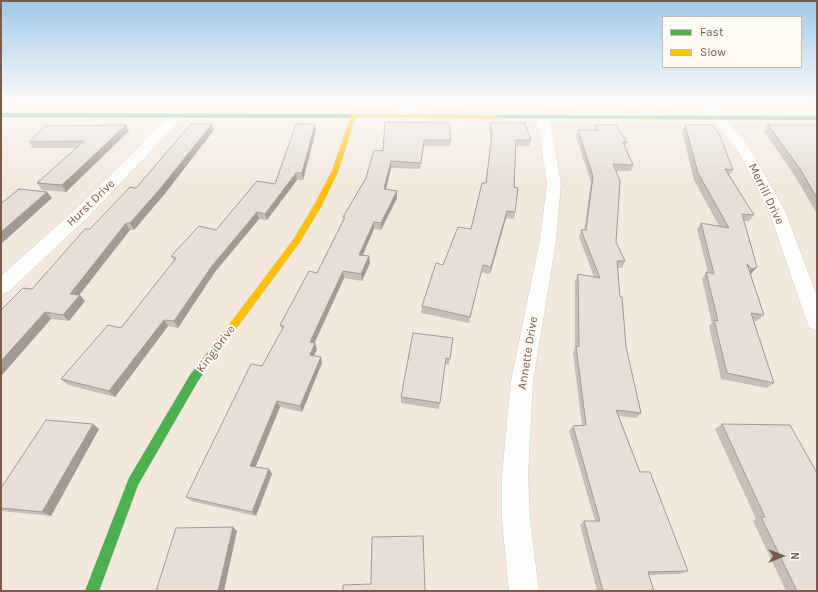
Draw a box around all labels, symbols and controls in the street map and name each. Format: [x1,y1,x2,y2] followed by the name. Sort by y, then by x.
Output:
[662,16,802,68] legend
[700,25,723,39] text: Fast
[700,45,726,59] text: Slow
[745,161,787,227] street label: Merrill Drive
[64,177,118,229] street label: Hurst Drive
[515,316,541,390] street label: Annette Drive
[193,322,239,376] street label: King Drive
[762,536,802,576] north arrow
[788,552,801,560] text: N

